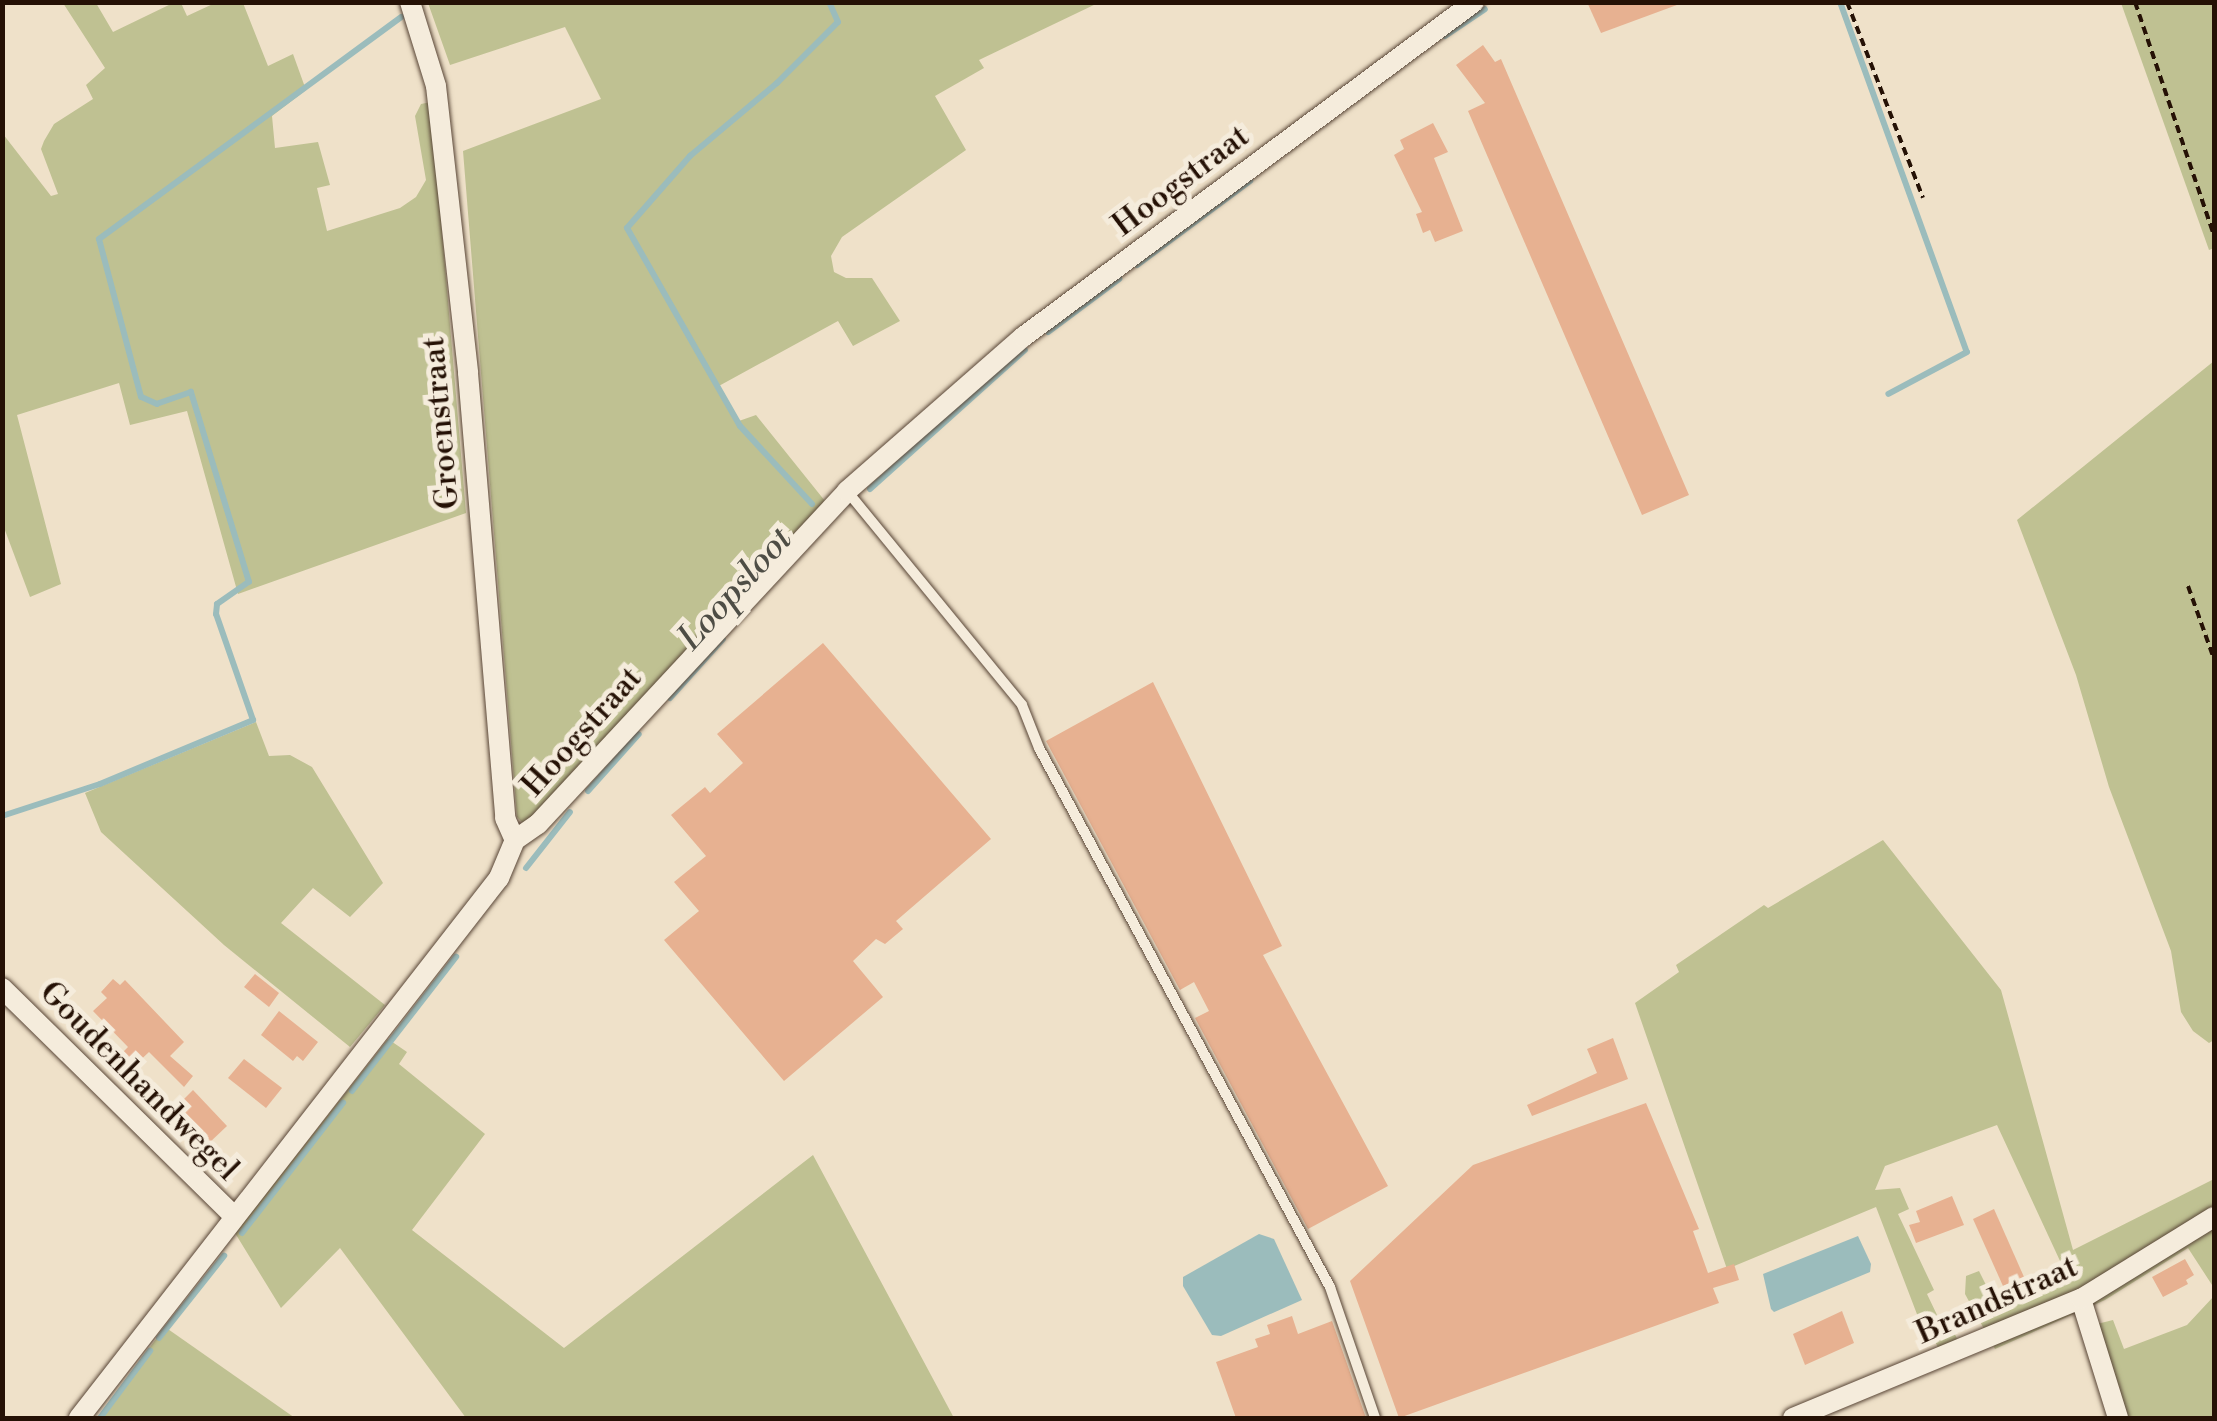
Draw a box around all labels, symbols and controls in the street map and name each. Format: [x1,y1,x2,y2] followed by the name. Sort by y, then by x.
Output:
[1105,117,1257,245] street label: Hoogstraat
[414,335,468,511] street label: Groenstraat
[670,519,802,659] water label: Loopsloot
[514,659,650,805] street label: Hoogstraat
[31,973,247,1189] street label: Goudenhandwegel
[1910,1247,2084,1353] street label: Brandstraat

